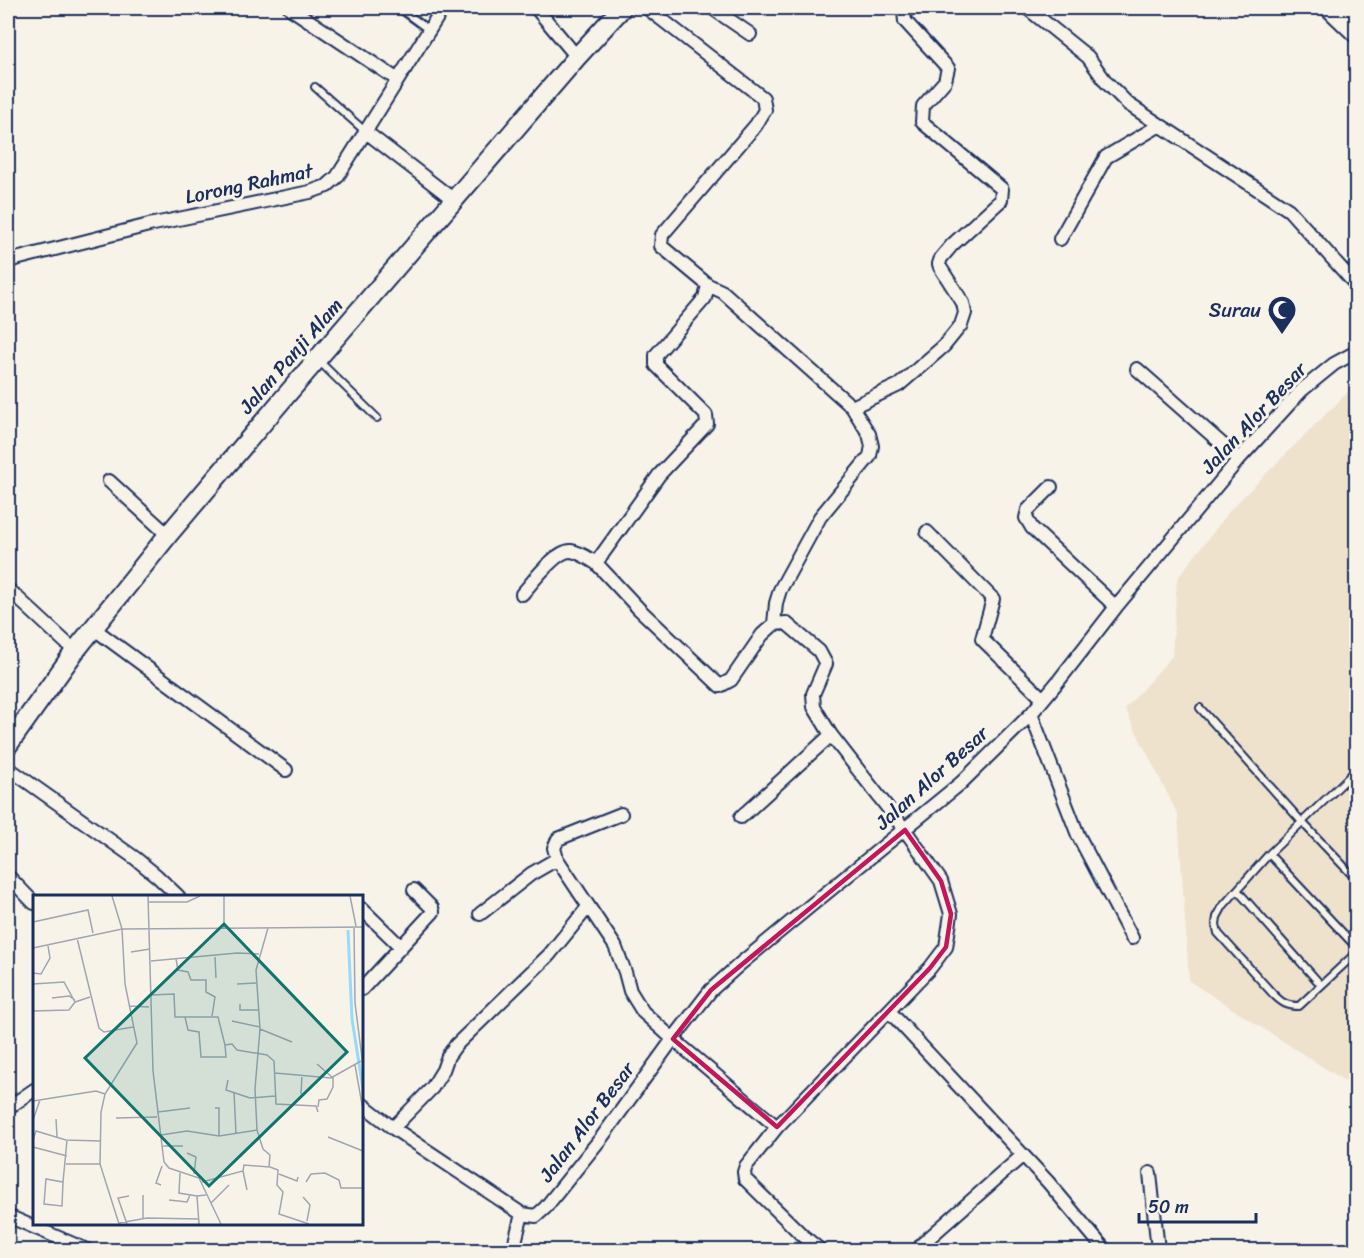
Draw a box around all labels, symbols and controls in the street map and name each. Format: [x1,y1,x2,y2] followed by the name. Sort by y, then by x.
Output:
[182,153,317,215] street label: Lorong Rahmat
[229,290,352,423] street label: Jalan Panji Alam
[1209,293,1261,328] place label: Surau
[1266,294,1298,336] mosque icon: Surau
[1192,353,1316,483] street label: Jalan Alor Besar
[866,716,998,840] street label: Jalan Alor Besar
[33,895,363,1225] inset map
[529,1053,645,1191] street label: Jalan Alor Besar
[1139,1186,1256,1224] scale bar
[1148,1191,1189,1223] text: 50 m

